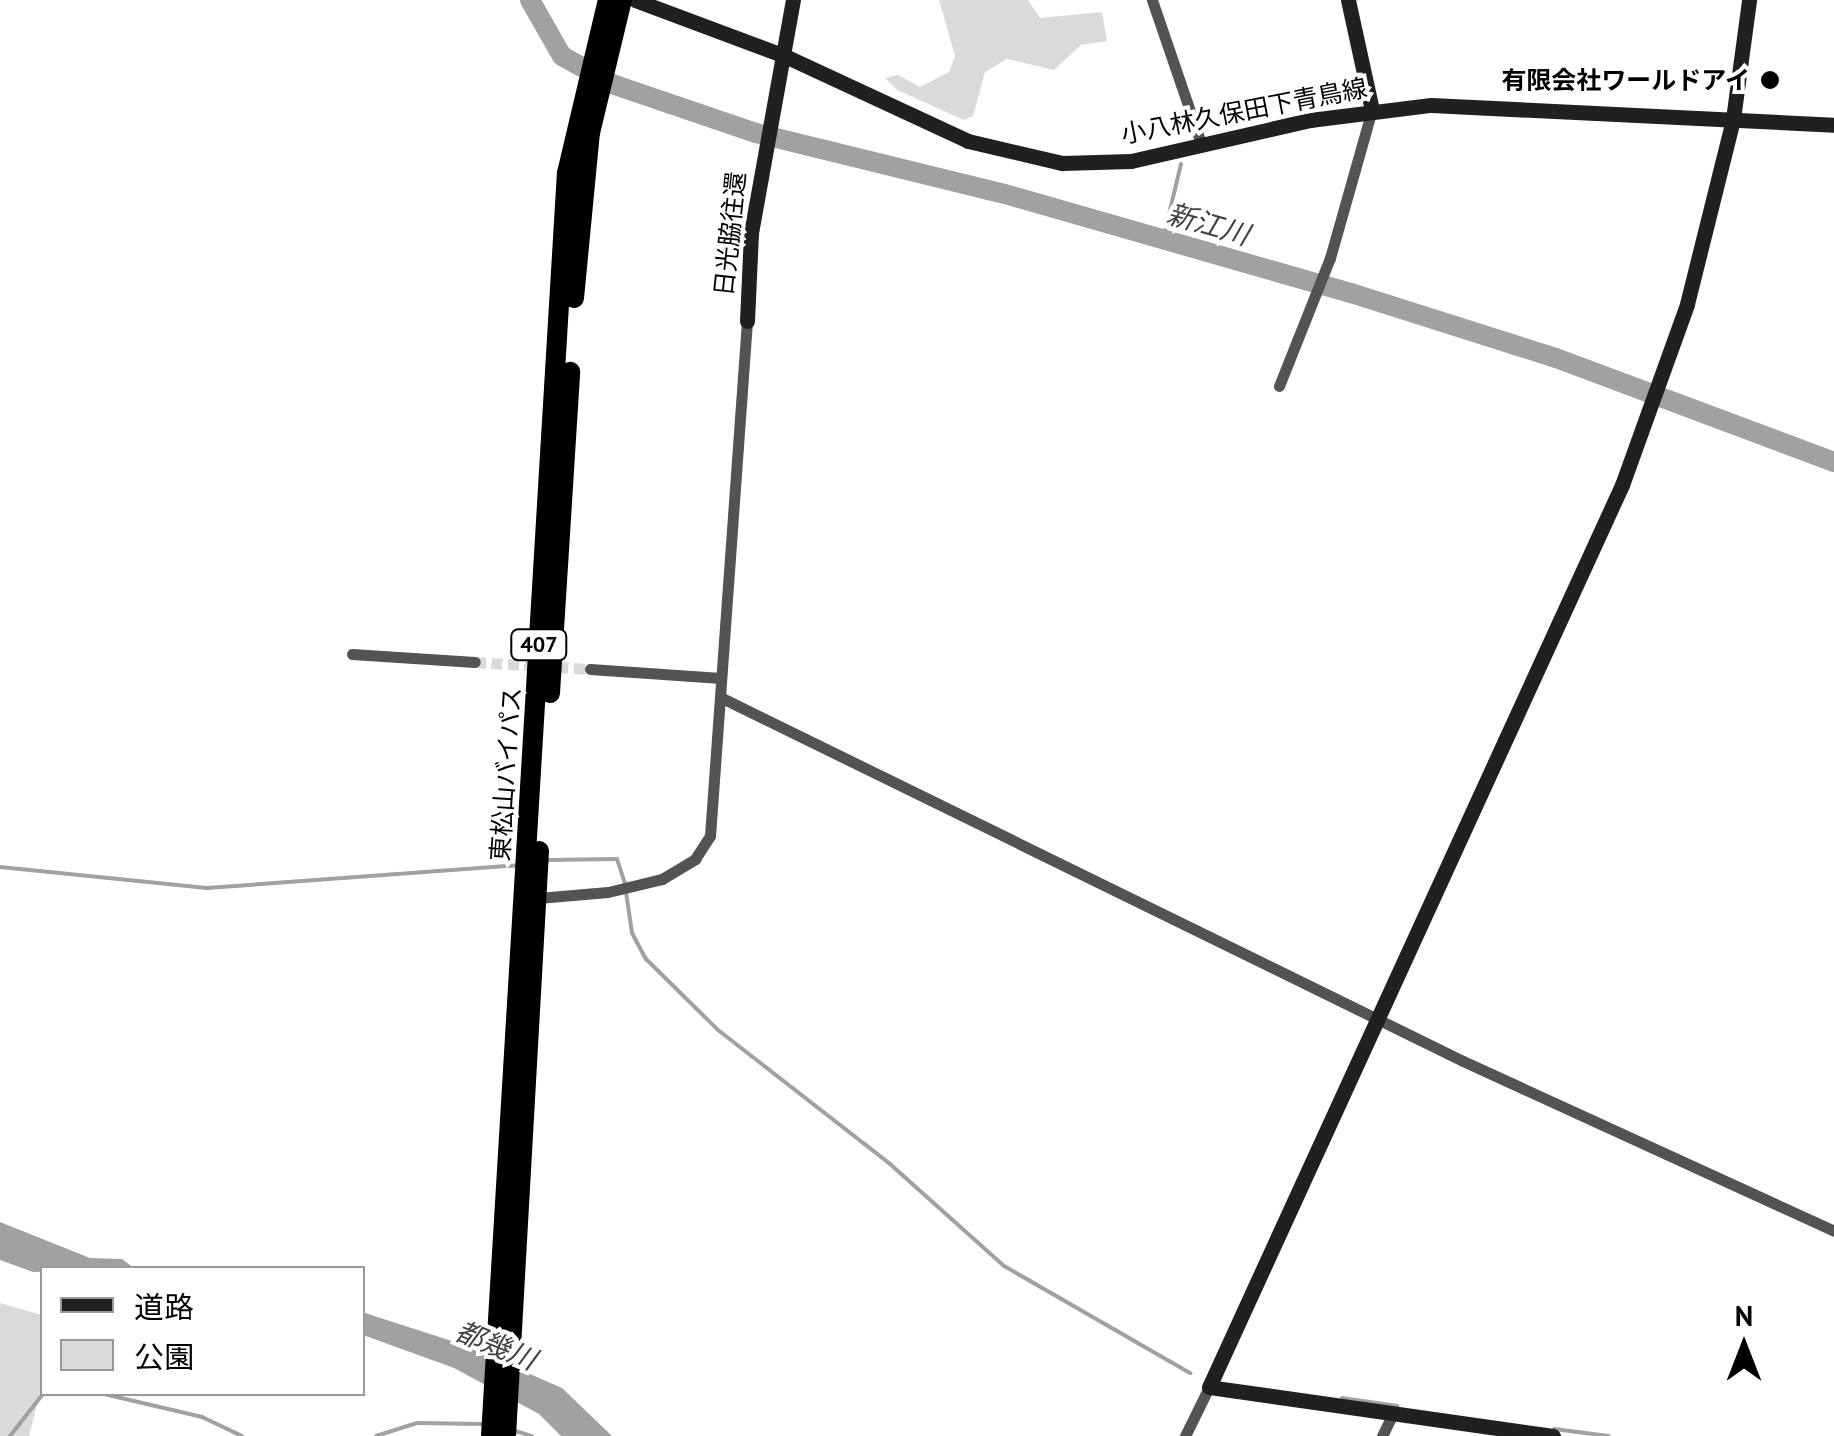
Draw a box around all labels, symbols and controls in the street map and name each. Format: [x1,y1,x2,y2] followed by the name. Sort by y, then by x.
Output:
[1500,65,1750,95] place label: 有限会社ワールドアイ
[1759,69,1781,91] marker: 有限会社ワールドアイ
[1118,72,1370,150] street label: 小八林久保田下青鳥線
[709,170,751,298] street label: 日光脇往還
[1163,196,1253,252] water label: 新江川
[509,628,569,662] road number: 407
[485,686,527,862] street label: 東松山バイパス
[40,1266,365,1396] legend
[134,1287,194,1326] text: 道路
[1694,1296,1794,1396] north arrow
[1735,1297,1753,1334] text: N
[451,1314,541,1376] water label: 都幾川
[134,1337,194,1376] text: 公園

